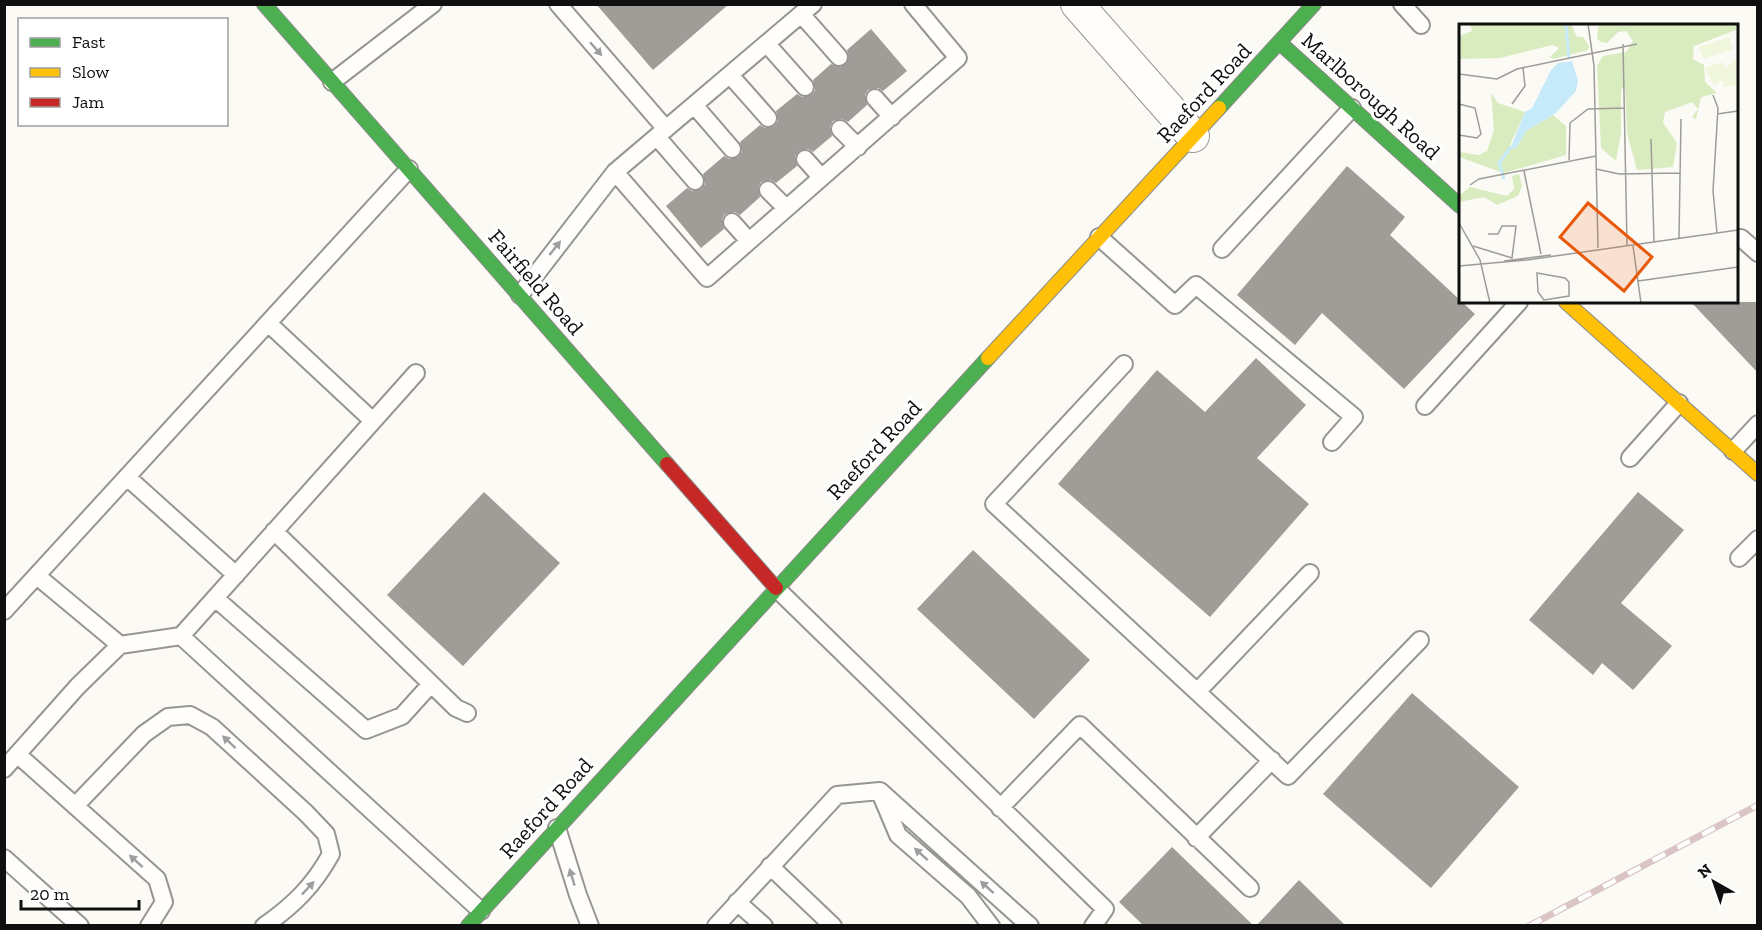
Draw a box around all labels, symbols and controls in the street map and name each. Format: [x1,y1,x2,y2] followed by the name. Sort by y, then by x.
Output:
[18,18,228,126] legend
[1459,24,1738,303] inset map
[1296,27,1446,165] street label: Marlborough Road
[72,31,105,53] text: Fast
[1151,38,1257,148] street label: Raeford Road
[589,41,602,56] one-way arrow
[72,61,109,83] text: Slow
[72,91,104,113] text: Jam
[483,224,589,340] street label: Fairfield Road
[549,241,561,256] one-way arrow
[821,395,927,505] street label: Raeford Road
[222,735,237,749] one-way arrow
[494,752,598,864] street label: Raeford Road
[913,847,928,861] one-way arrow
[1684,852,1744,912] north arrow
[129,854,144,868] one-way arrow
[1694,860,1715,882] text: N
[567,868,577,886] one-way arrow
[21,873,140,911] scale bar
[301,880,315,895] one-way arrow
[980,881,995,894] one-way arrow
[30,883,70,905] text: 20 m

